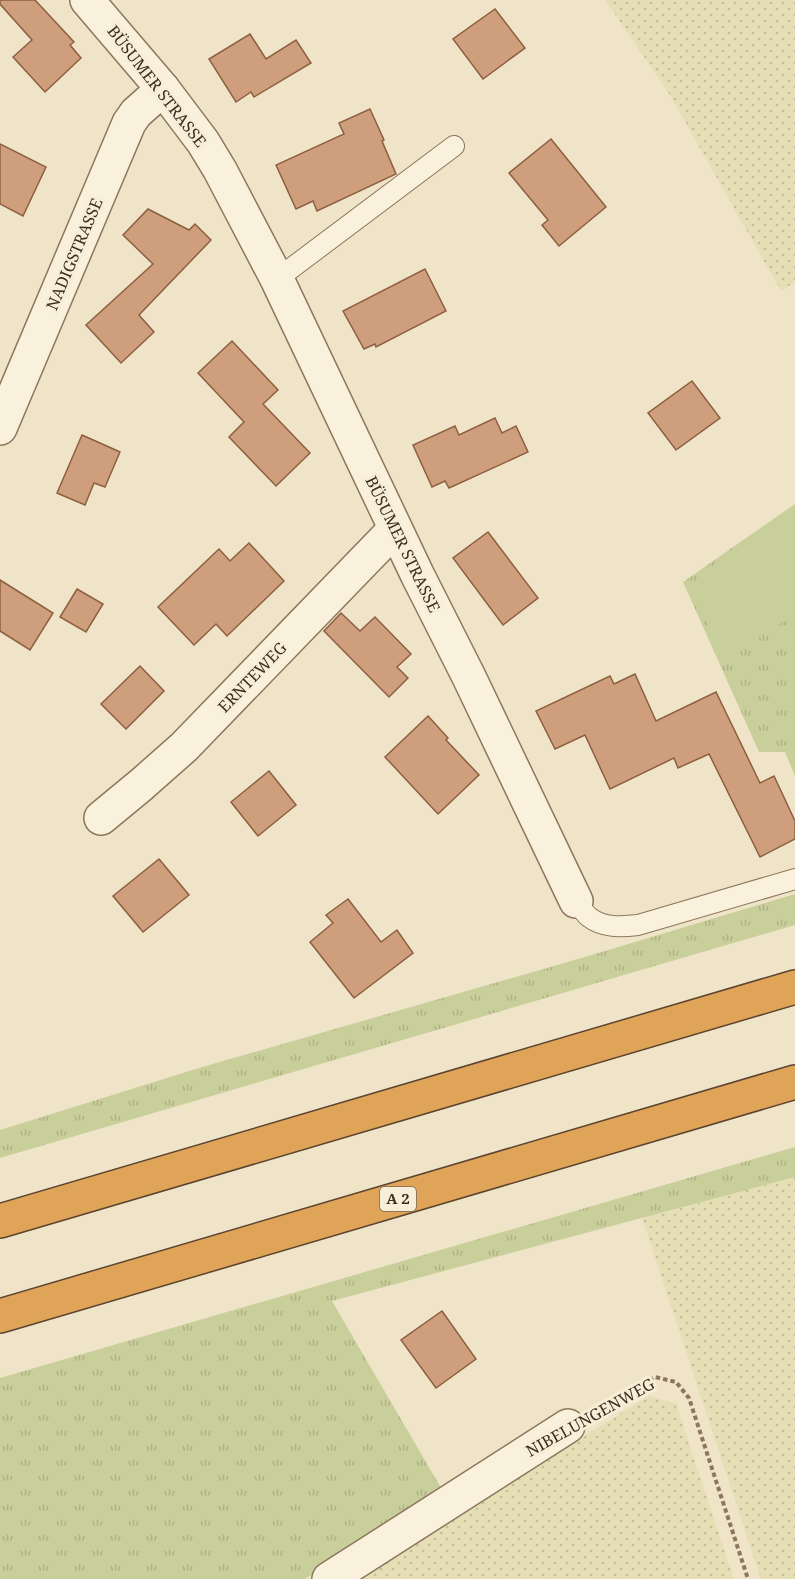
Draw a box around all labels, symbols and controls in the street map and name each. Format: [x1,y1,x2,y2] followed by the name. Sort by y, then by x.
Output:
[102,20,212,152] street label: BÜSUMER STRASSE
[40,195,108,313] street label: NADIGSTRASSE
[360,472,446,616] street label: BÜSUMER STRASSE
[213,636,292,717] street label: ERNTEWEG
[380,1187,416,1211] road number: A 2
[522,1372,659,1462] street label: NIBELUNGENWEG

